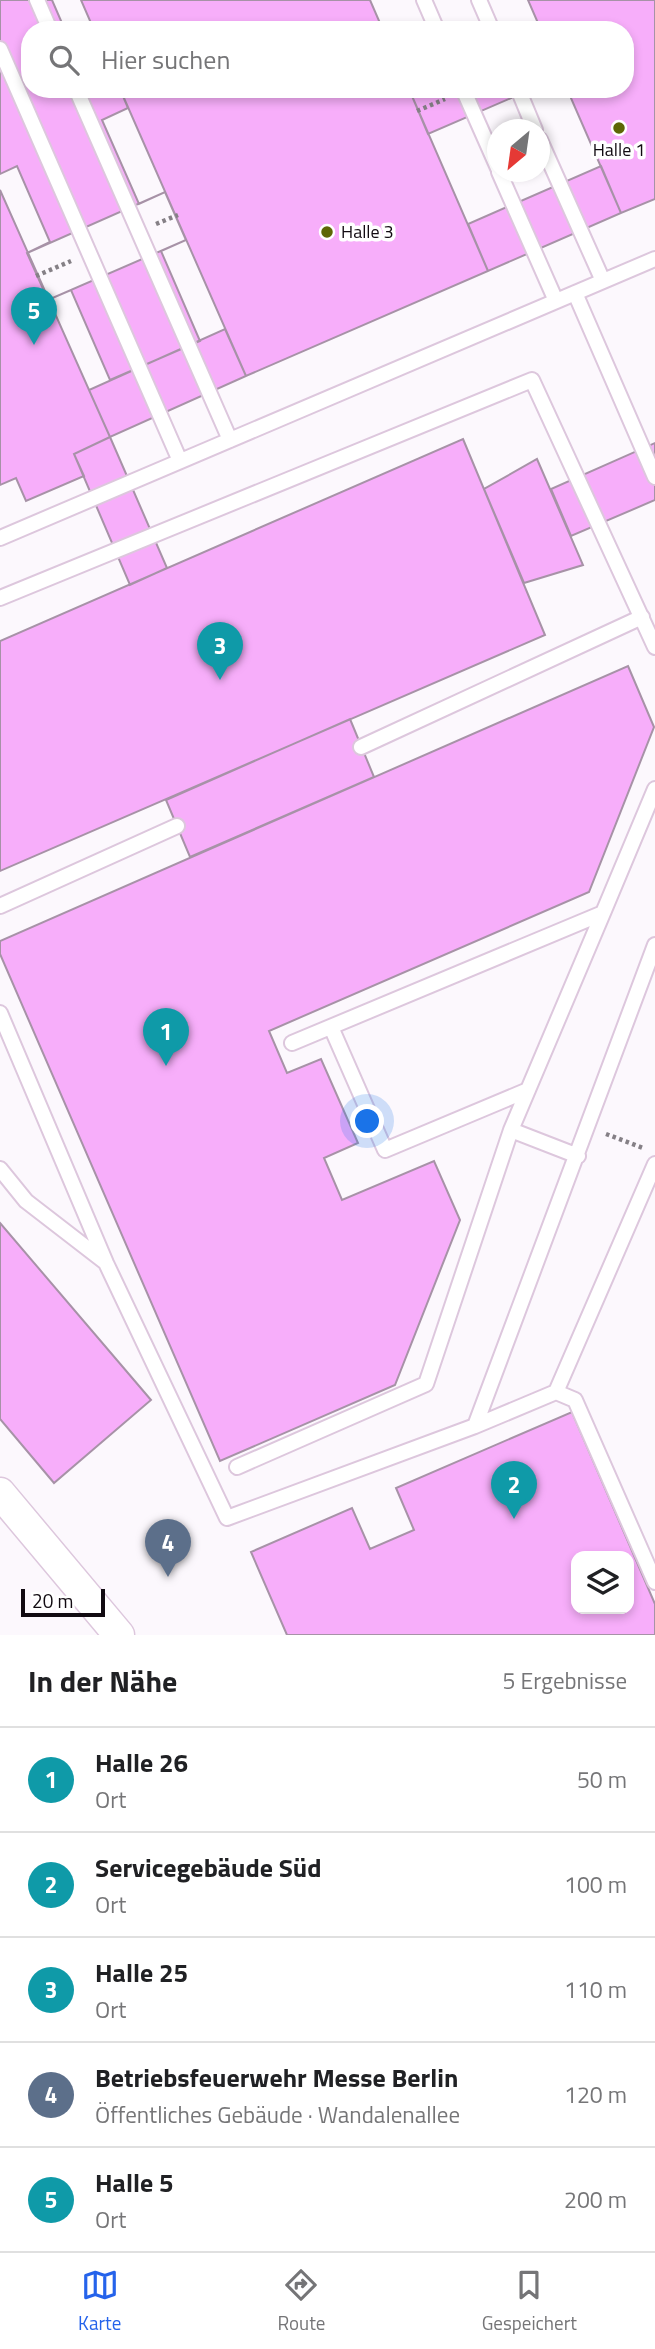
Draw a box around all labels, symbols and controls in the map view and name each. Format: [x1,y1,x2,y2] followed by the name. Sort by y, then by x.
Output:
[21,21,634,98] search box
[101,40,230,79] text: Hier suchen
[45,41,83,79] icon: search
[487,119,550,182] north arrow
[611,120,627,136] marker: Halle 1
[593,136,645,163] place label: Halle 1
[341,218,394,245] place label: Halle 3
[319,224,335,240] marker: Halle 3
[11,287,57,345] pin: 5
[197,622,243,680] pin: 3
[143,1008,189,1066] pin: 1
[350,1104,384,1138] your location
[491,1461,537,1519] pin: 2
[145,1519,191,1577] pin: 4
[571,1551,634,1614] map controls
[571,1551,634,1614] button: layers
[21,1586,105,1618] scale bar
[32,1586,73,1615] text: 20 m
[28,1658,177,1704] text: In der Nähe
[503,1663,627,1698] text: 5 Ergebnisse
[95,1743,188,1782] text: Halle 26
[45,1762,57,1797] text: 1
[577,1762,627,1797] text: 50 m
[95,1782,126,1817] text: Ort
[95,1848,322,1887] text: Servicegebäude Süd
[45,1867,57,1902] text: 2
[564,1867,627,1902] text: 100 m
[95,1887,126,1922] text: Ort
[95,1953,188,1992] text: Halle 25
[45,1972,57,2007] text: 3
[564,1972,627,2007] text: 110 m
[95,1992,126,2027] text: Ort
[95,2058,458,2097] text: Betriebsfeuerwehr Messe Berlin
[45,2077,57,2112] text: 4
[564,2077,627,2112] text: 120 m
[95,2097,460,2132] text: Öffentliches Gebäude · Wandalenallee
[95,2163,173,2202] text: Halle 5
[45,2182,57,2217] text: 5
[564,2182,627,2217] text: 200 m
[95,2202,126,2237] text: Ort
[78,2266,121,2337] tab: Karte
[278,2266,325,2337] tab: Route
[482,2266,577,2337] tab: Gespeichert

